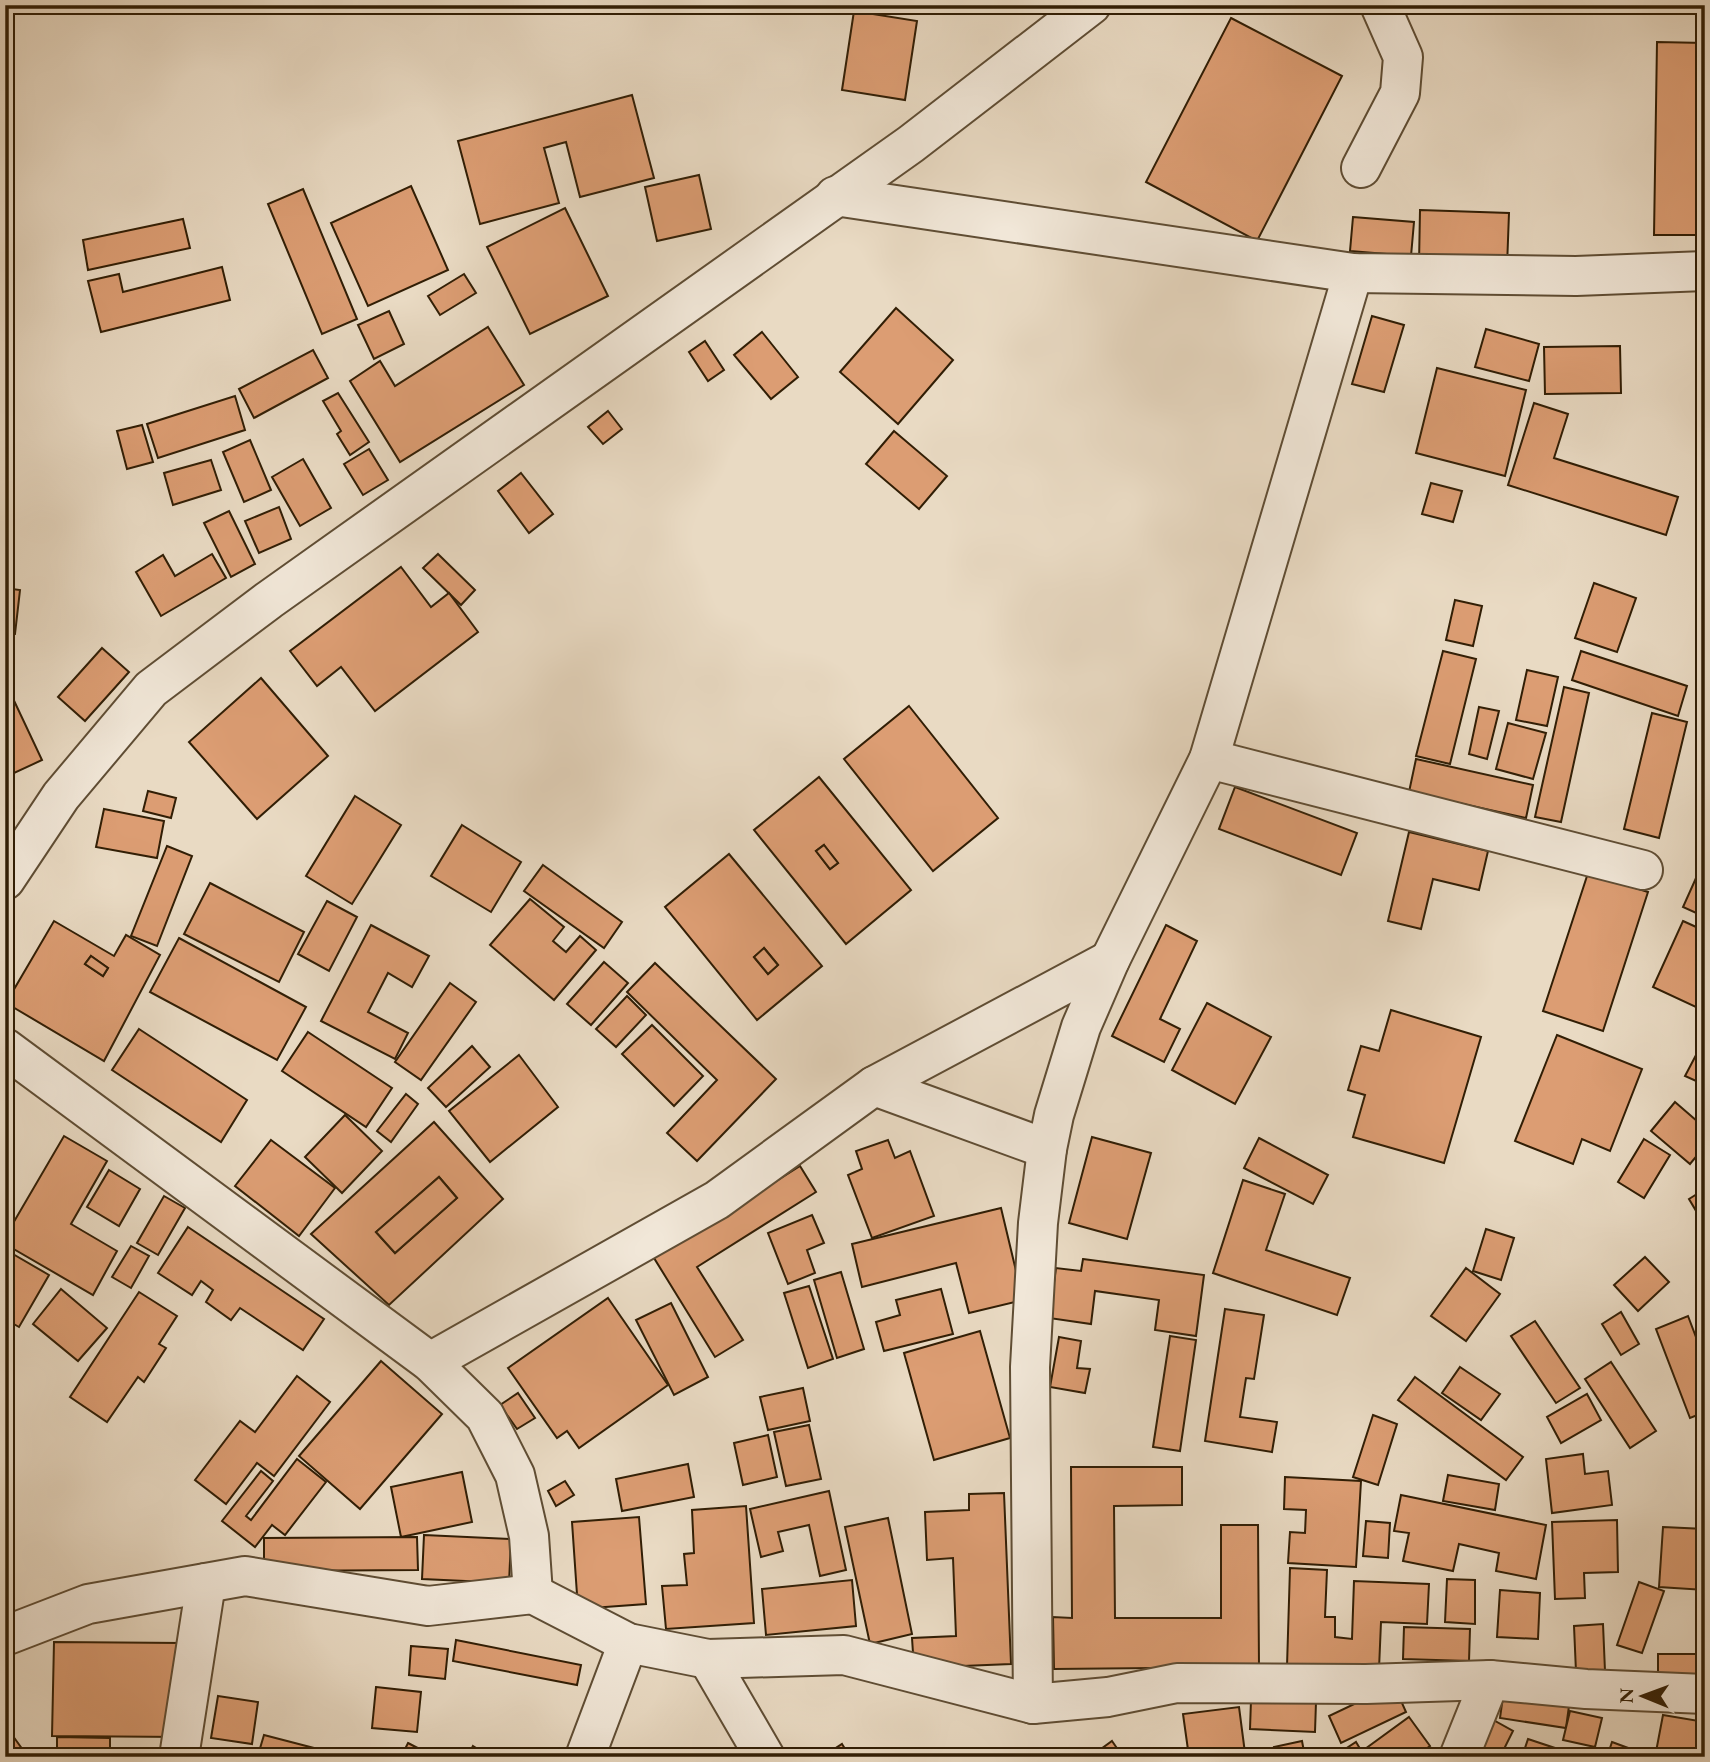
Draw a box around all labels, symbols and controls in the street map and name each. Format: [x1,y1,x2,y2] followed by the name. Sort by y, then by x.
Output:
[1608,1660,1678,1730] north arrow
[1614,1687,1639,1704] text: N

